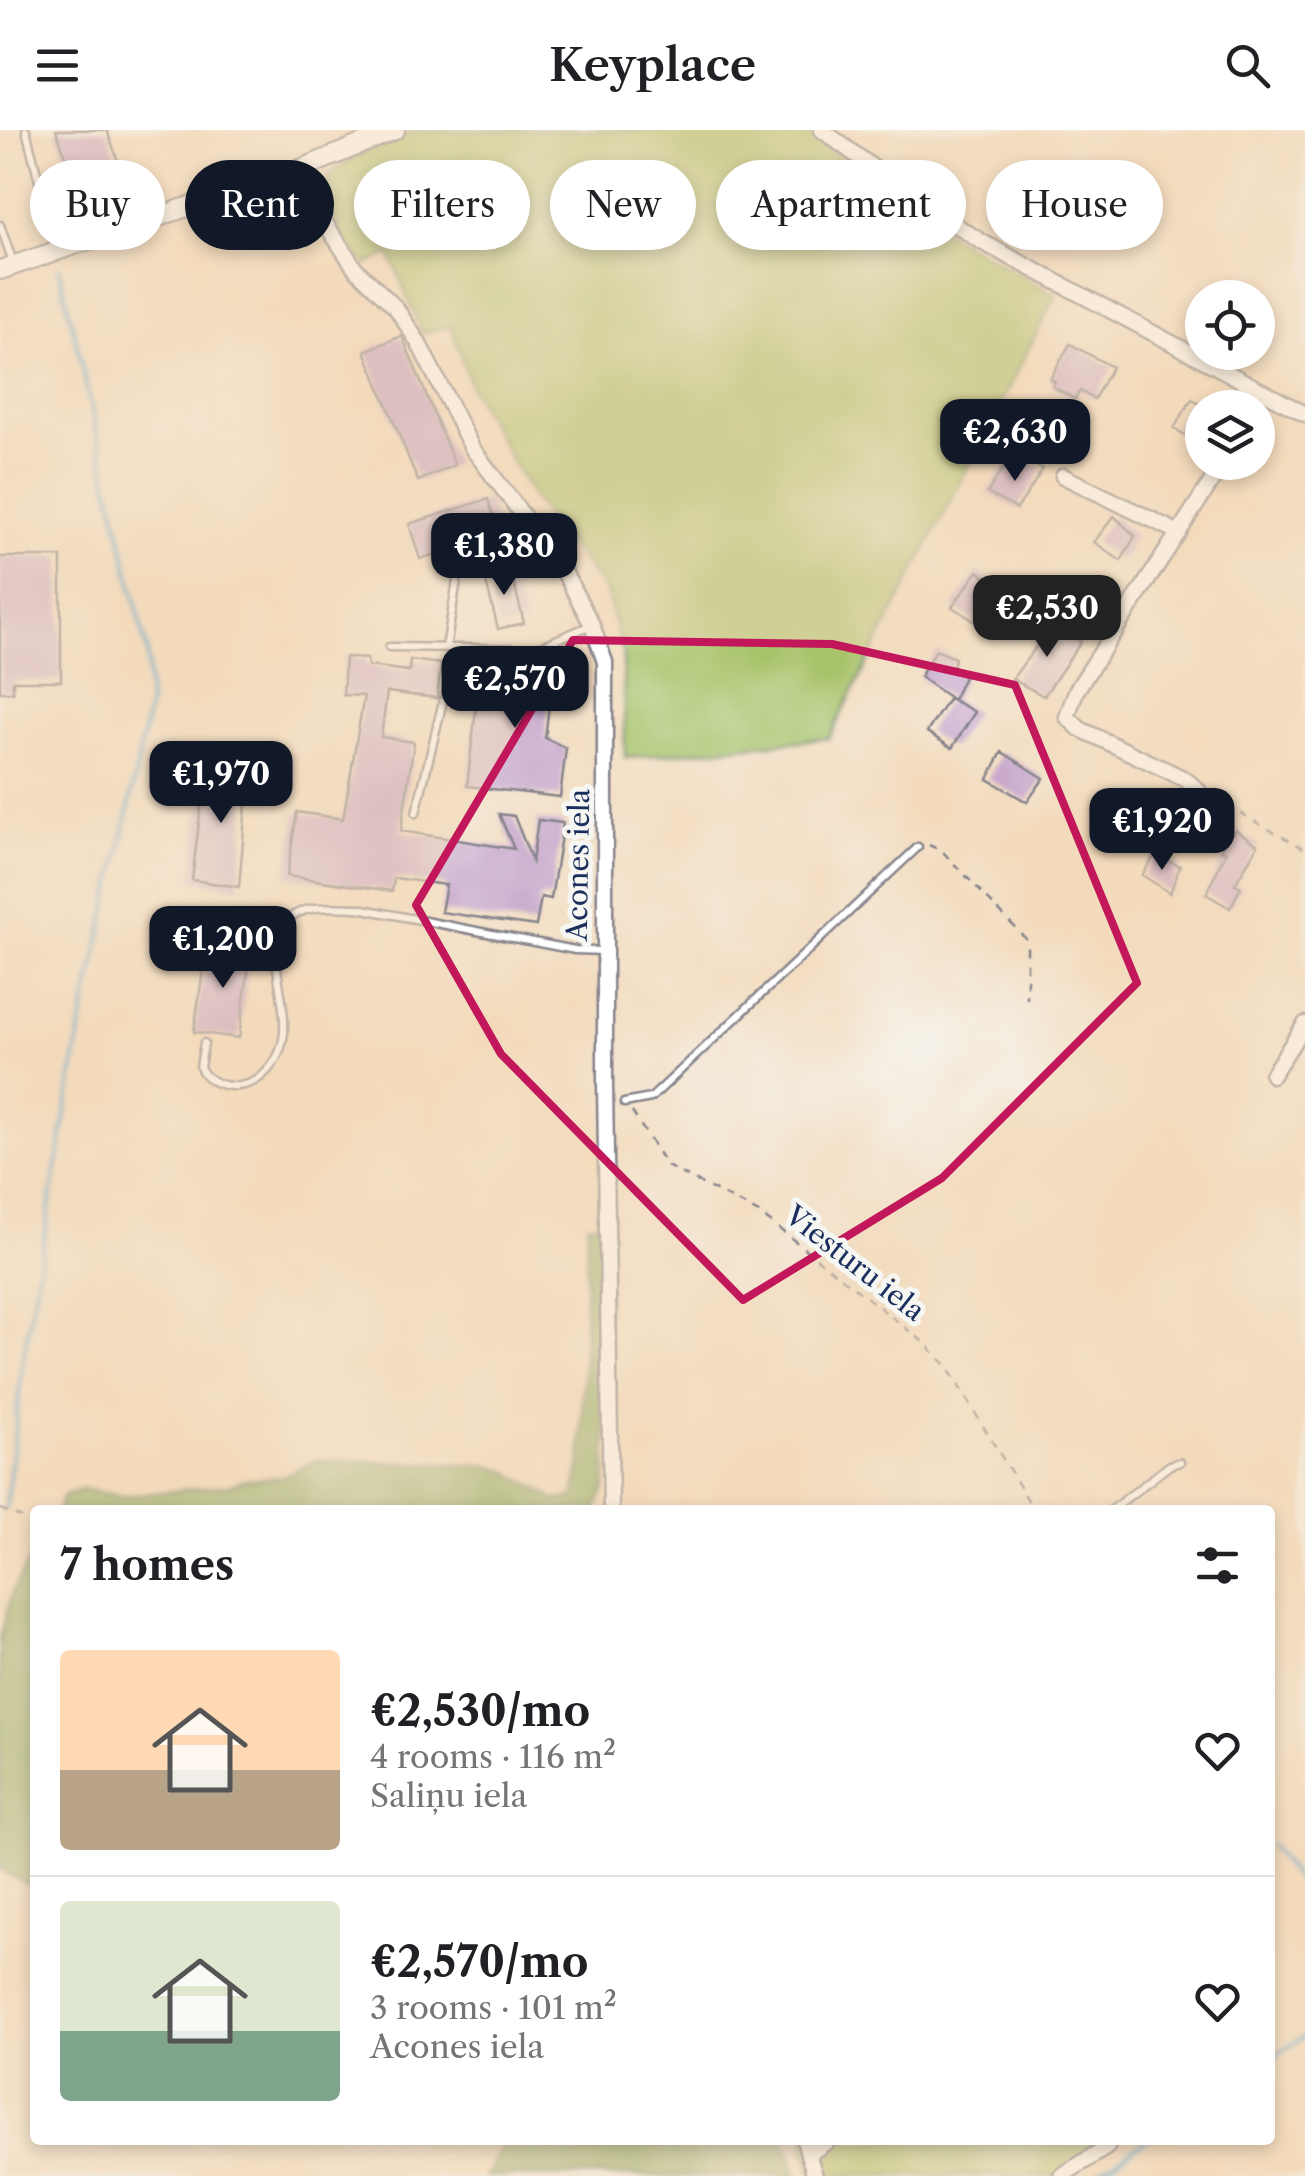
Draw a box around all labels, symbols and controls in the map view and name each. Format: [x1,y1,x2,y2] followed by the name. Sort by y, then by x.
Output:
[549,37,756,93] text: Keyplace
[30,38,85,93] icon: menu
[1220,38,1275,93] icon: search
[30,160,165,250] chip: Buy
[185,160,334,250] chip: Rent
[354,160,530,250] chip: Filters
[550,160,696,250] chip: New
[716,160,966,250] chip: Apartment
[986,160,1163,250] chip: House
[1185,280,1275,480] map controls
[1185,280,1275,370] button: locate
[1185,390,1275,480] button: layers
[934,399,1096,484] pin: €2,630
[962,412,1068,451] text: €2,630
[423,513,585,598] pin: €1,380
[453,526,555,565] text: €1,380
[966,575,1128,660] pin: €2,530
[995,588,1099,627] text: €2,530
[434,646,596,731] pin: €2,570
[464,659,566,698] text: €2,570
[140,741,302,826] pin: €1,970
[172,754,270,793] text: €1,970
[560,788,596,942] street label: Acones iela
[1081,788,1243,873] pin: €1,920
[1111,801,1213,840] text: €1,920
[142,906,304,991] pin: €1,200
[171,919,275,958] text: €1,200
[778,1197,932,1328] street label: Viesturu iela
[1190,1538,1245,1593] icon: filters
[60,1539,234,1591] text: 7 homes
[370,1685,590,1737] text: €2,530/mo
[140,1690,260,1810] icon: home
[1190,1723,1245,1778] icon: heart
[370,1737,616,1776] text: 4 rooms · 116 m²
[370,1776,527,1815] text: Saliņu iela
[370,1936,588,1988] text: €2,570/mo
[140,1941,260,2061] icon: home
[1190,1974,1245,2029] icon: heart
[370,1988,617,2027] text: 3 rooms · 101 m²
[370,2027,544,2066] text: Acones iela

